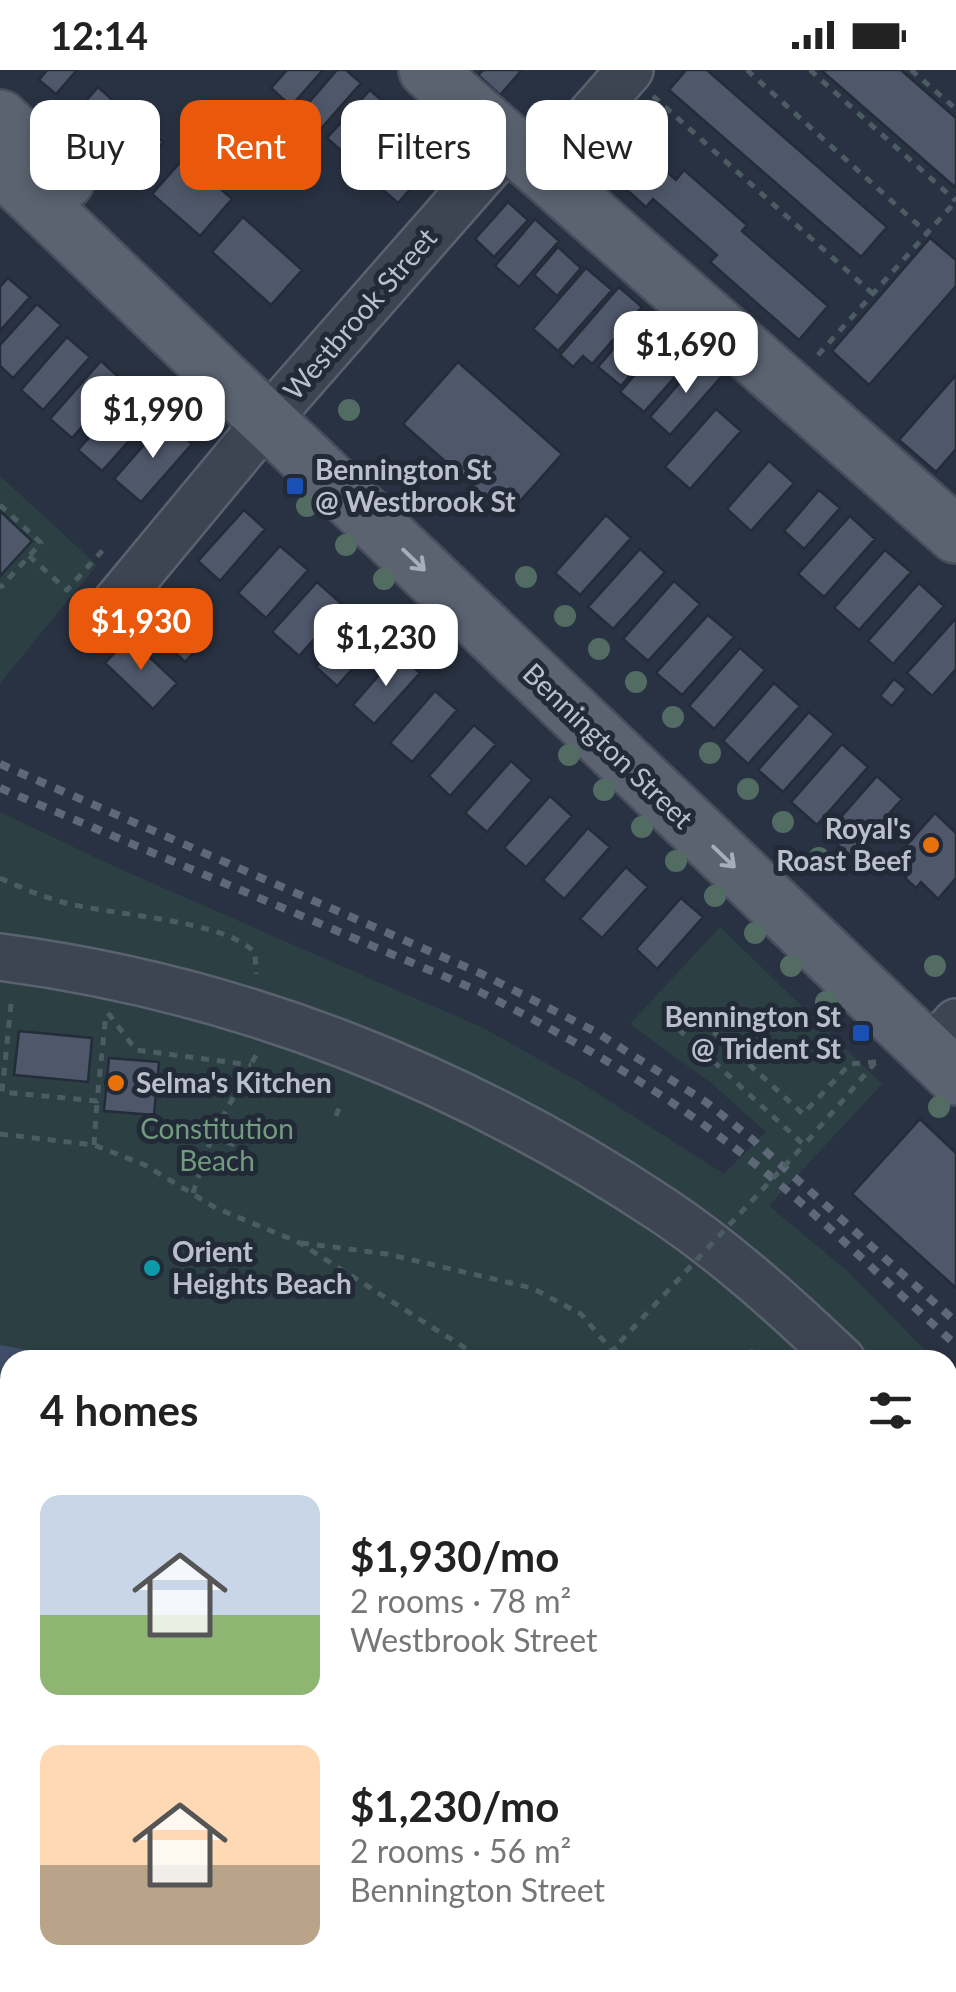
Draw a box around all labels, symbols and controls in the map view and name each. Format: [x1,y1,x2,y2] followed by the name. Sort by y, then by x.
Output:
[50,12,148,58] text: 12:14
[30,100,160,190] chip: Buy
[180,100,321,190] chip: Rent
[341,100,506,190] chip: Filters
[526,100,668,190] chip: New
[275,220,443,406] street label: Westbrook Street
[605,311,767,396] pin: $1,690
[636,324,736,363] text: $1,690
[72,376,234,461] pin: $1,990
[103,389,203,428] text: $1,990
[315,452,516,518] place label: Bennington St @ Westbrook St
[284,475,306,497] marker: Bennington St @ Westbrook St
[401,548,425,572] one-way arrow
[60,588,222,673] pin: $1,930
[91,601,191,640] text: $1,930
[305,604,467,689] pin: $1,230
[336,617,436,656] text: $1,230
[517,656,701,835] street label: Bennington Street
[776,811,911,877] place label: Royal's Roast Beef
[920,834,942,856] marker: Royal's Roast Beef
[712,845,736,869] one-way arrow
[664,999,842,1065] place label: Bennington St @ Trident St
[850,1022,872,1044] marker: Bennington St @ Trident St
[136,1065,332,1099] place label: Selma's Kitchen
[105,1072,127,1094] marker: Selma's Kitchen
[140,1111,294,1177] park label: Constitution Beach
[172,1234,352,1300] place label: Orient Heights Beach
[141,1257,163,1279] marker: Orient Heights Beach
[863,1383,918,1438] icon: filters
[40,1385,198,1435] text: 4 homes
[350,1531,559,1581] text: $1,930/mo
[120,1535,240,1655] icon: home
[350,1581,571,1620] text: 2 rooms · 78 m²
[350,1620,597,1659] text: Westbrook Street
[350,1781,559,1831] text: $1,230/mo
[120,1785,240,1905] icon: home
[350,1831,571,1870] text: 2 rooms · 56 m²
[350,1870,605,1909] text: Bennington Street

